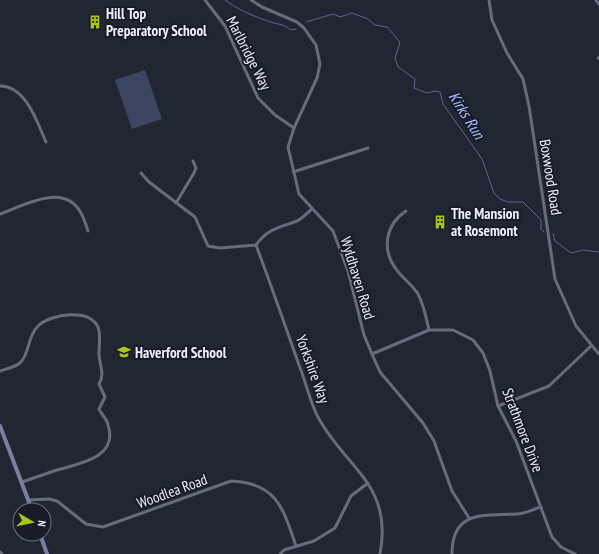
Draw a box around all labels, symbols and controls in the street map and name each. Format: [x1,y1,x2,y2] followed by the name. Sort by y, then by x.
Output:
[106,4,207,40] place label: Hill Top Preparatory School
[222,13,276,93] street label: Marlbridge Way
[87,14,103,30] building icon: Hill Top Preparatory School
[445,87,490,143] water label: Kirks Run
[536,138,566,216] street label: Boxwood Road
[451,204,520,240] place label: The Mansion at Rosemont
[432,214,448,230] building icon: The Mansion at Rosemont
[336,234,380,322] street label: Wyldhaven Road
[292,332,334,406] street label: Yorkshire Way
[135,343,227,362] place label: Haverford School
[116,344,132,360] school or university icon: Haverford School
[498,385,548,475] street label: Strathmore Drive
[134,470,210,512] street label: Woodlea Road
[12,502,52,542] north arrow
[34,520,49,528] text: N

